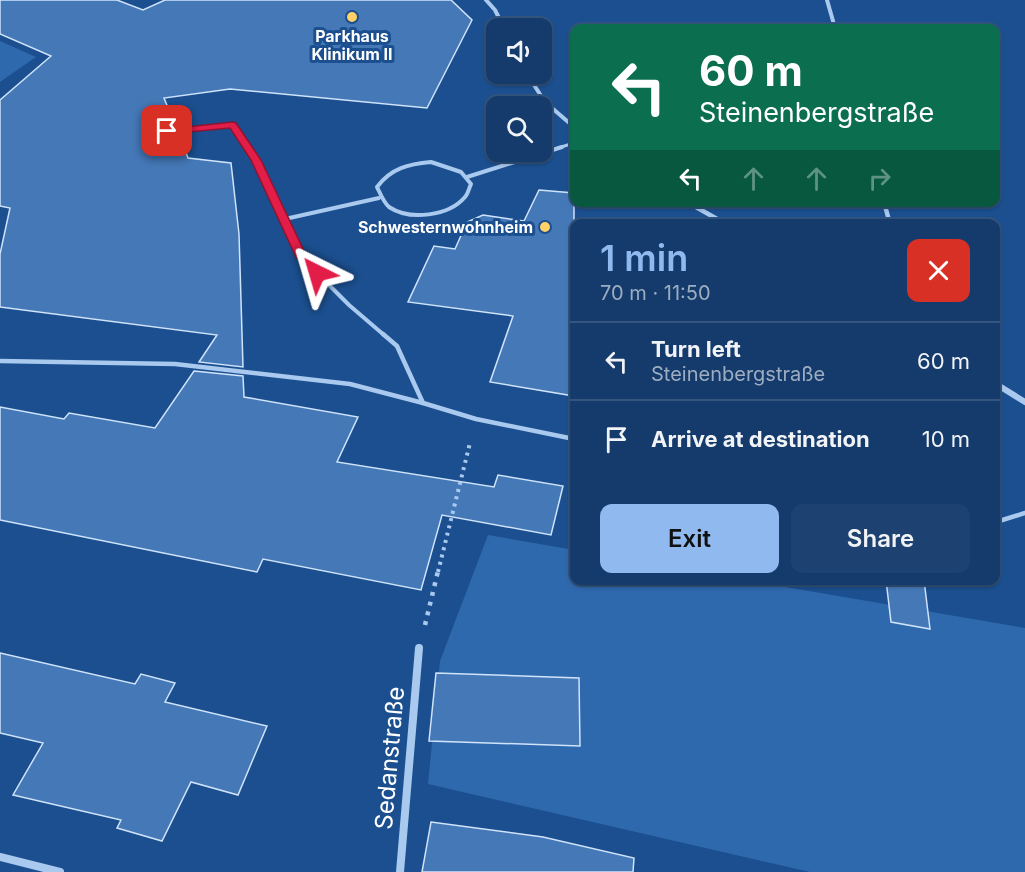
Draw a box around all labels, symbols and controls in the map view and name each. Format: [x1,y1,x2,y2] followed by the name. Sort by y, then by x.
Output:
[345,10,359,24] marker: Parkhaus Klinikum II
[486,18,552,162] map controls
[486,18,552,84] button: sound
[311,26,393,64] place label: Parkhaus Klinikum II
[699,45,803,96] text: 60 m
[600,48,678,126] icon: left
[486,96,552,162] button: search
[699,96,934,129] text: Steinenbergstraße
[141,105,192,156] pin
[150,114,183,147] icon: arrive
[674,162,707,195] icon: left
[737,162,770,195] icon: ahead
[800,162,833,195] icon: ahead
[863,162,896,195] icon: right
[358,217,533,237] place label: Schwesternwohnheim
[538,220,552,234] marker: Schwesternwohnheim
[600,236,688,280] text: 1 min
[907,239,970,302] button: close
[285,241,349,305] position arrow
[600,281,711,305] text: 70 m · 11:50
[651,336,741,362] text: Turn left
[600,345,633,378] icon: left
[917,348,970,374] text: 60 m
[651,362,825,386] text: Steinenbergstraße
[600,423,633,456] icon: arrive
[651,426,870,452] text: Arrive at destination
[922,426,970,452] text: 10 m
[600,504,779,573] button: Exit
[791,504,970,573] button: Share
[369,685,410,831] street label: Sedanstraße

